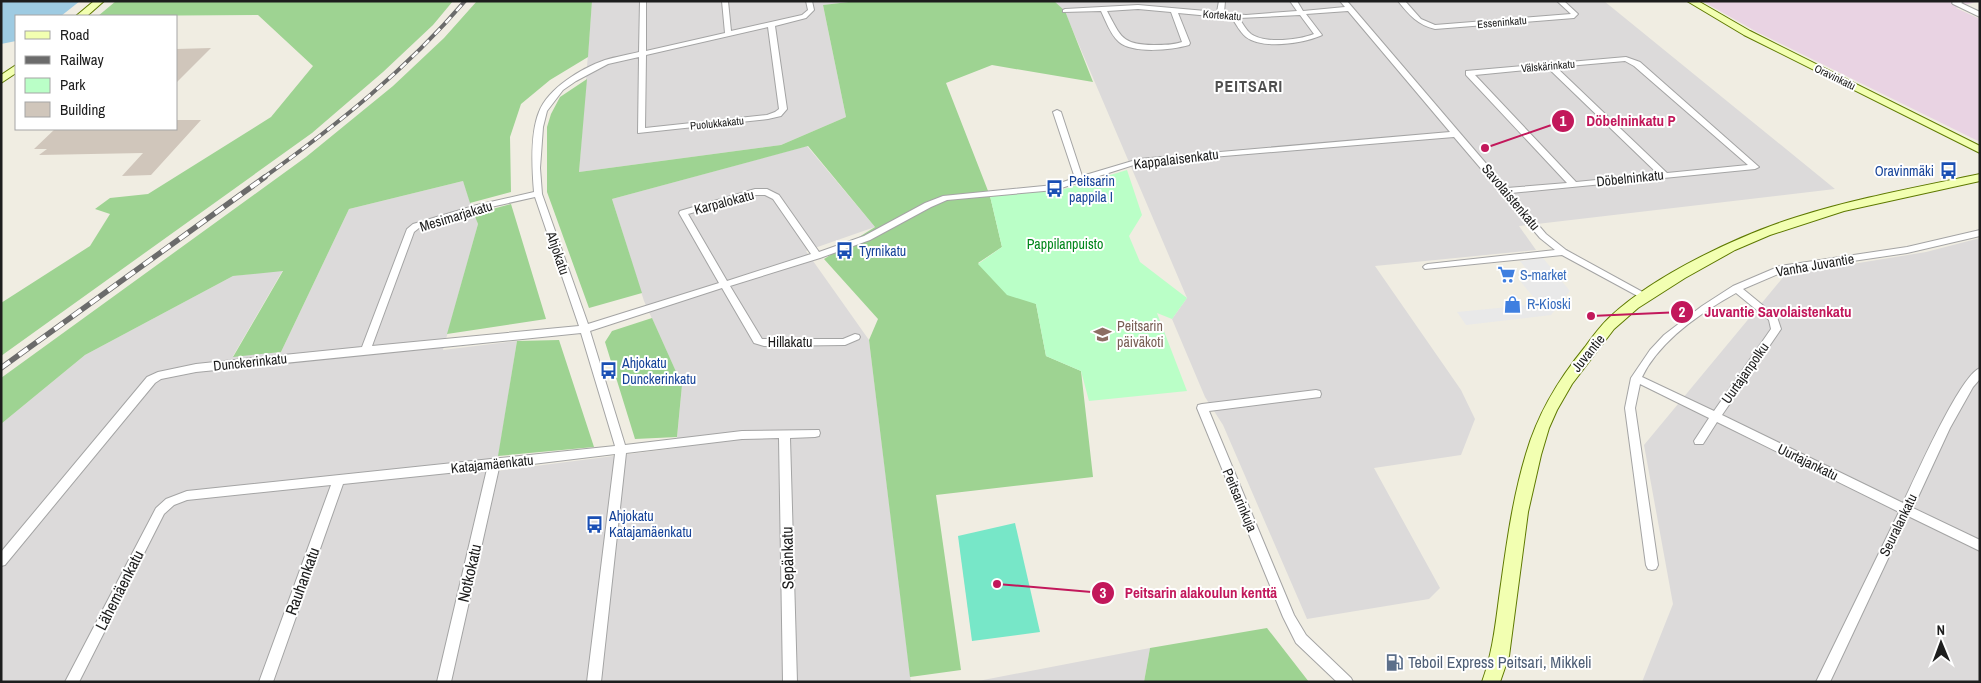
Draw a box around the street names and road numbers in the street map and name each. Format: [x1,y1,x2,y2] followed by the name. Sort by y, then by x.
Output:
[1202,7,1242,23] street label: Kortekatu
[1477,13,1527,31] street label: Esseninkatu
[1520,57,1576,75] street label: Välskärinkatu
[1812,61,1858,93] street label: Oravinkatu
[689,113,745,133] street label: Puolukkakatu
[1132,145,1220,173] street label: Kappalaisenkatu
[1478,160,1544,234] street label: Savolaistenkatu
[1595,166,1665,190] street label: Döbelninkatu
[692,185,756,219] street label: Karpalokatu
[417,196,495,236] street label: Mesimarjakatu
[542,228,574,277] street label: Ahjokatu
[1775,249,1855,281] street label: Vanha Juvantie
[1567,330,1609,376] street label: Juvantie
[768,333,812,351] street label: Hillakatu
[1717,339,1773,407] street label: Uurtajanpolku
[212,349,288,375] street label: Dunckerinkatu
[1775,440,1841,484] street label: Uurtajankatu
[450,451,534,477] street label: Katajamäenkatu
[1219,466,1262,535] street label: Peitsarinkuja
[1875,491,1921,559] street label: Seuralankatu
[775,526,799,590] street label: Sepänkatu
[452,542,486,604] street label: Notkokatu
[280,544,324,618] street label: Rauhankatu
[89,546,149,634] street label: Lähemäenkatu

